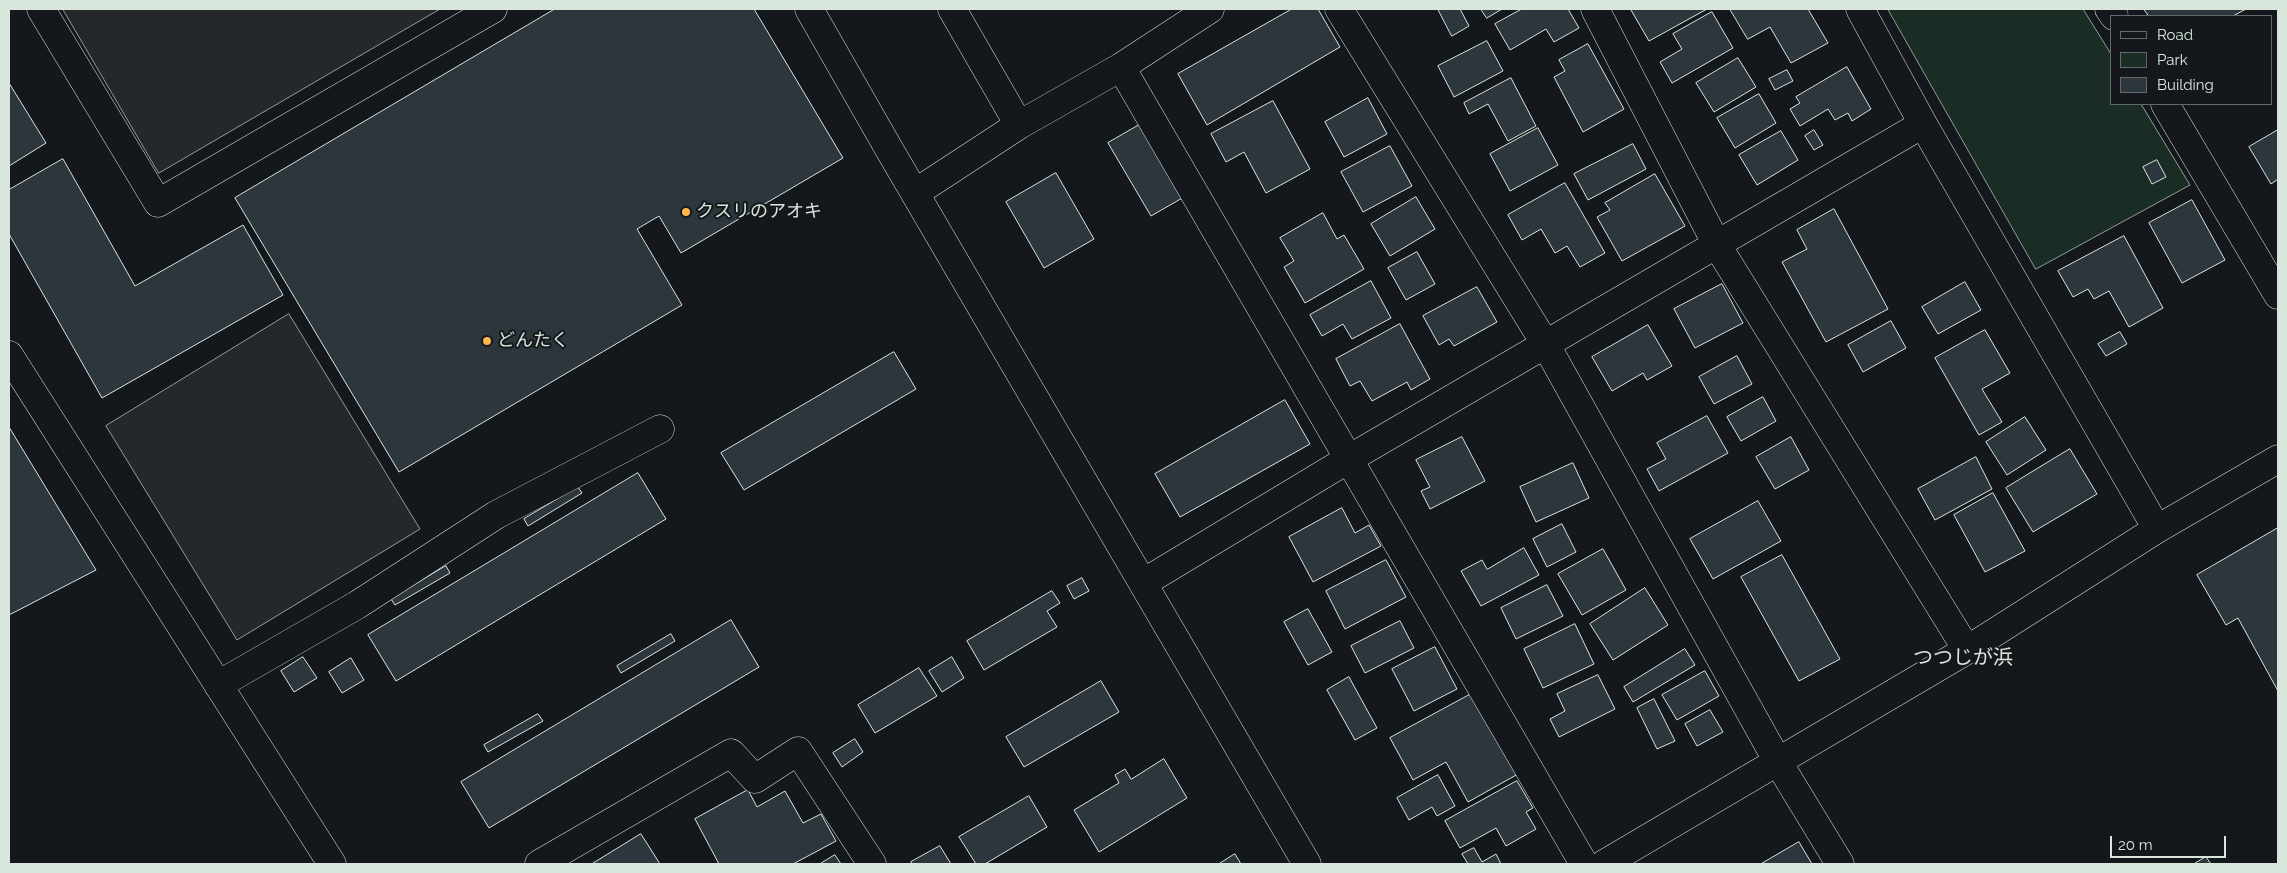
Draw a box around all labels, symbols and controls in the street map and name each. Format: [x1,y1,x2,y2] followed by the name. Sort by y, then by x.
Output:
[2110,15,2272,105] legend
[2157,26,2193,44] text: Road
[2157,51,2188,69] text: Park
[2157,76,2214,94] text: Building
[696,201,822,223] place label: クスリのアオキ
[680,206,692,218] marker: クスリのアオキ
[497,330,569,352] place label: どんたく
[481,335,493,347] marker: どんたく
[1913,646,2013,670] district label: つつじが浜
[2112,826,2228,858] scale bar
[2118,836,2153,854] text: 20 m

